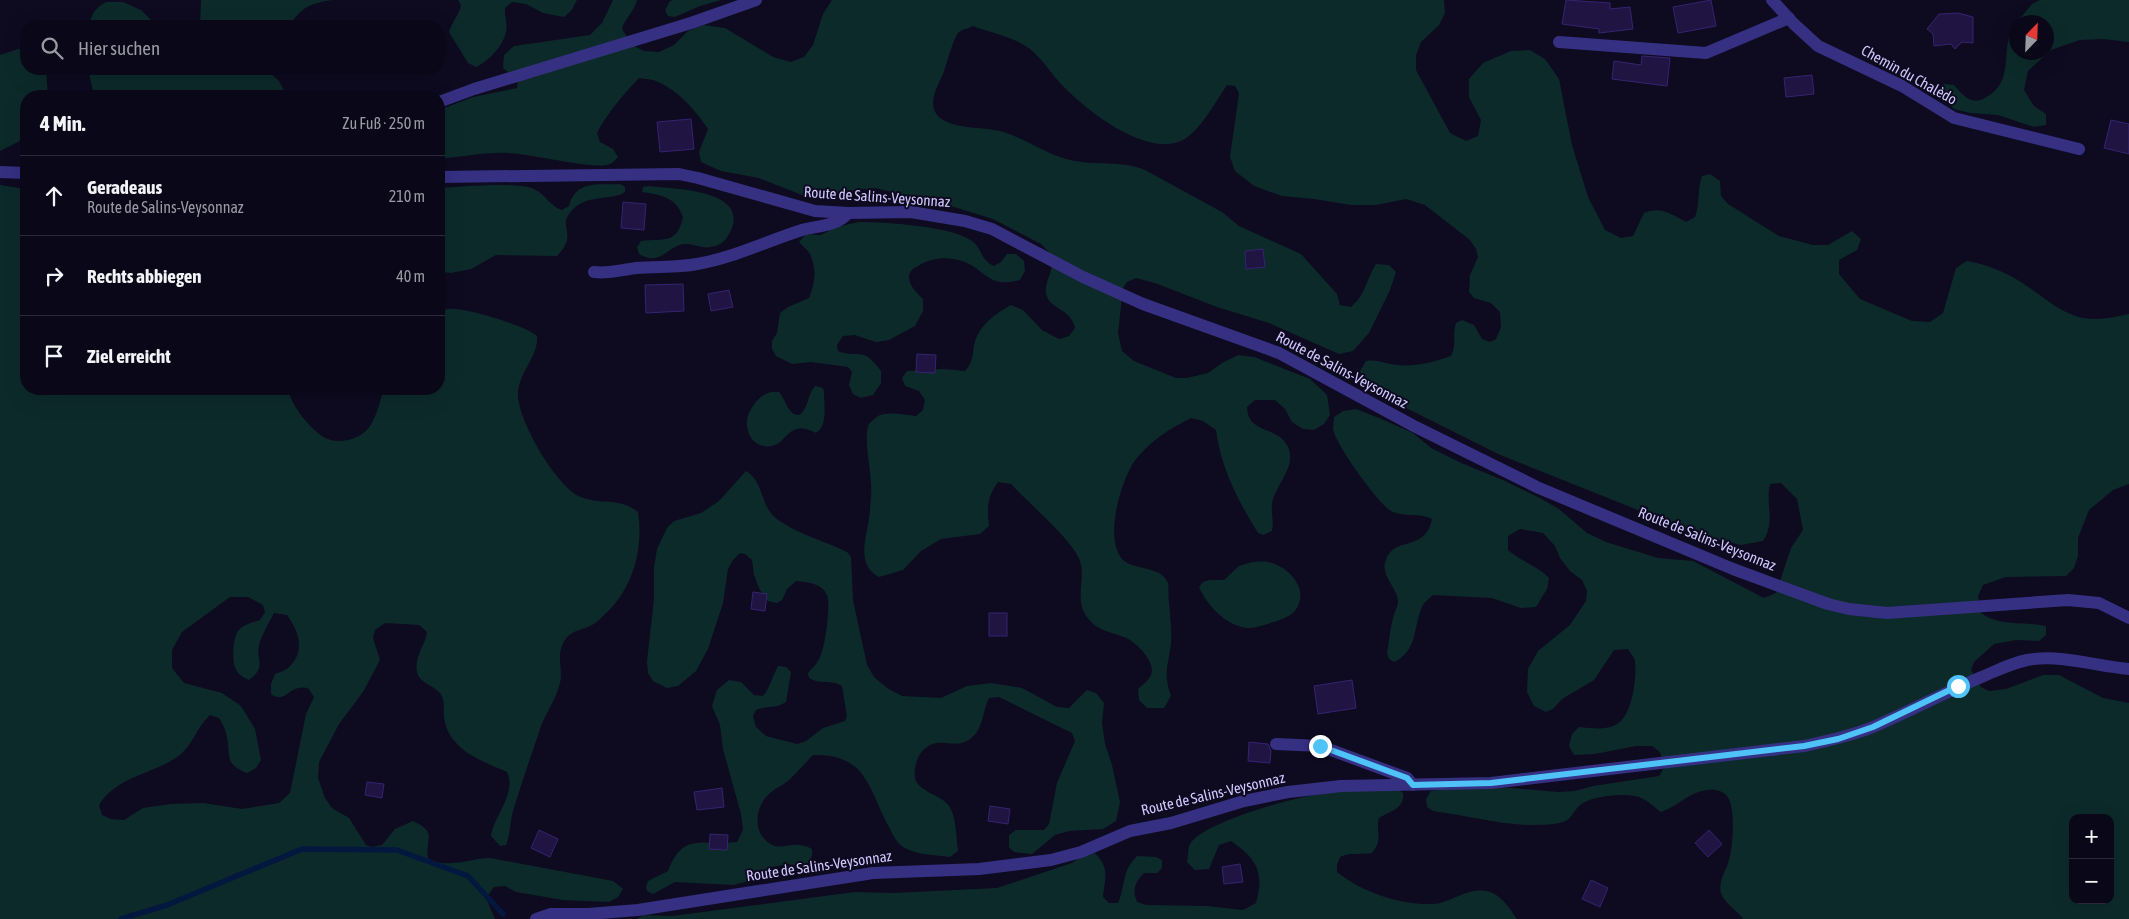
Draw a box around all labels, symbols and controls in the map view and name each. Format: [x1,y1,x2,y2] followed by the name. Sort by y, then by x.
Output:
[2009,15,2054,60] north arrow
[20,20,445,75] search box
[38,34,66,62] icon: search
[78,37,160,59] text: Hier suchen
[1859,41,1960,108] street label: Chemin du Chalèdo
[40,111,86,135] text: 4 Min.
[342,114,425,132] text: Zu Fuß · 250 m
[87,176,162,198] text: Geradeaus
[40,182,68,210] icon: ahead
[803,183,951,210] street label: Route de Salins-Veysonnaz
[389,187,425,205] text: 210 m
[87,198,244,216] text: Route de Salins-Veysonnaz
[40,262,68,290] icon: right
[87,265,202,287] text: Rechts abbiegen
[396,267,425,285] text: 40 m
[1273,328,1412,412] street label: Route de Salins-Veysonnaz
[40,342,68,370] icon: arrive
[87,345,171,367] text: Ziel erreicht
[1636,503,1779,574] street label: Route de Salins-Veysonnaz
[1947,675,1970,698] route start
[1309,735,1332,758] route end
[1139,769,1287,818] street label: Route de Salins-Veysonnaz
[2069,814,2114,904] map controls
[2069,814,2114,859] button: +
[745,847,893,884] street label: Route de Salins-Veysonnaz
[2069,859,2114,904] button: −

